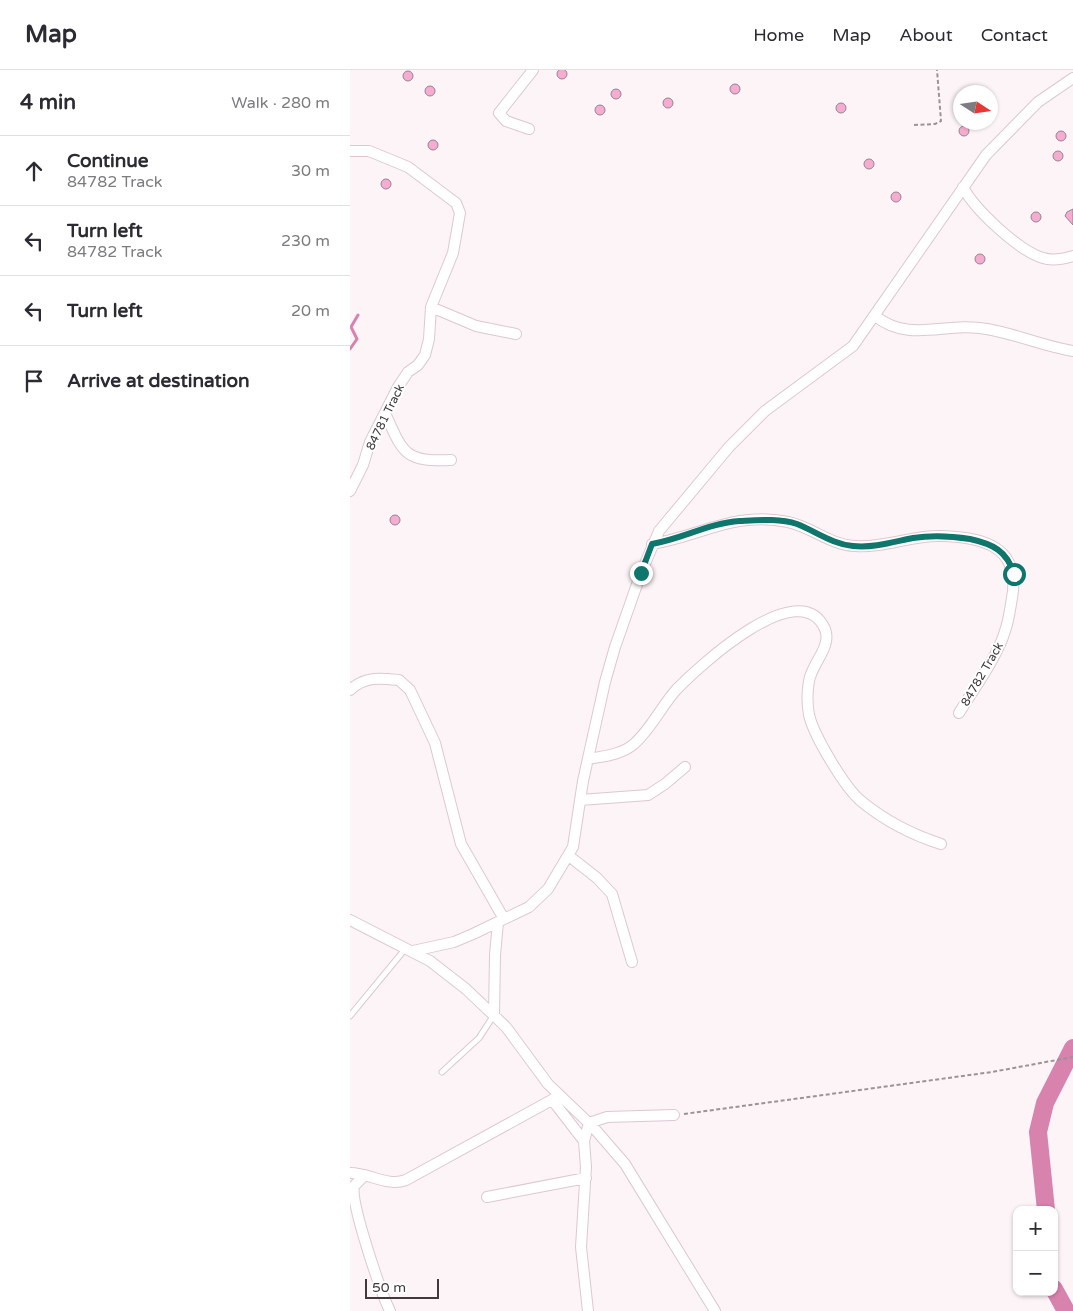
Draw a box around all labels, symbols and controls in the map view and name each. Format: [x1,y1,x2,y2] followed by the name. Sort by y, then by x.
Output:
[25,20,77,49] text: Map
[753,24,804,46] text: Home
[832,24,871,46] text: Map
[899,24,953,46] text: About
[981,24,1048,46] text: Contact
[953,85,998,130] north arrow
[20,90,76,115] text: 4 min
[231,93,330,113] text: Walk · 280 m
[67,150,149,172] text: Continue
[20,157,48,185] icon: ahead
[291,161,330,181] text: 30 m
[67,172,163,192] text: 84782 Track
[67,220,143,242] text: Turn left
[20,227,48,255] icon: left
[281,231,330,251] text: 230 m
[67,242,163,262] text: 84782 Track
[20,297,48,325] icon: left
[67,300,143,322] text: Turn left
[291,301,330,321] text: 20 m
[20,367,48,395] icon: arrive
[67,370,250,392] text: Arrive at destination
[363,381,407,452] street label: 84781 Track
[630,562,653,585] route end
[1003,563,1026,586] route start
[958,639,1006,709] street label: 84782 Track
[1013,1206,1058,1296] map controls
[1013,1206,1058,1251] button: +
[1013,1251,1058,1296] button: −
[365,1276,439,1299] scale bar
[372,1279,406,1296] text: 50 m

